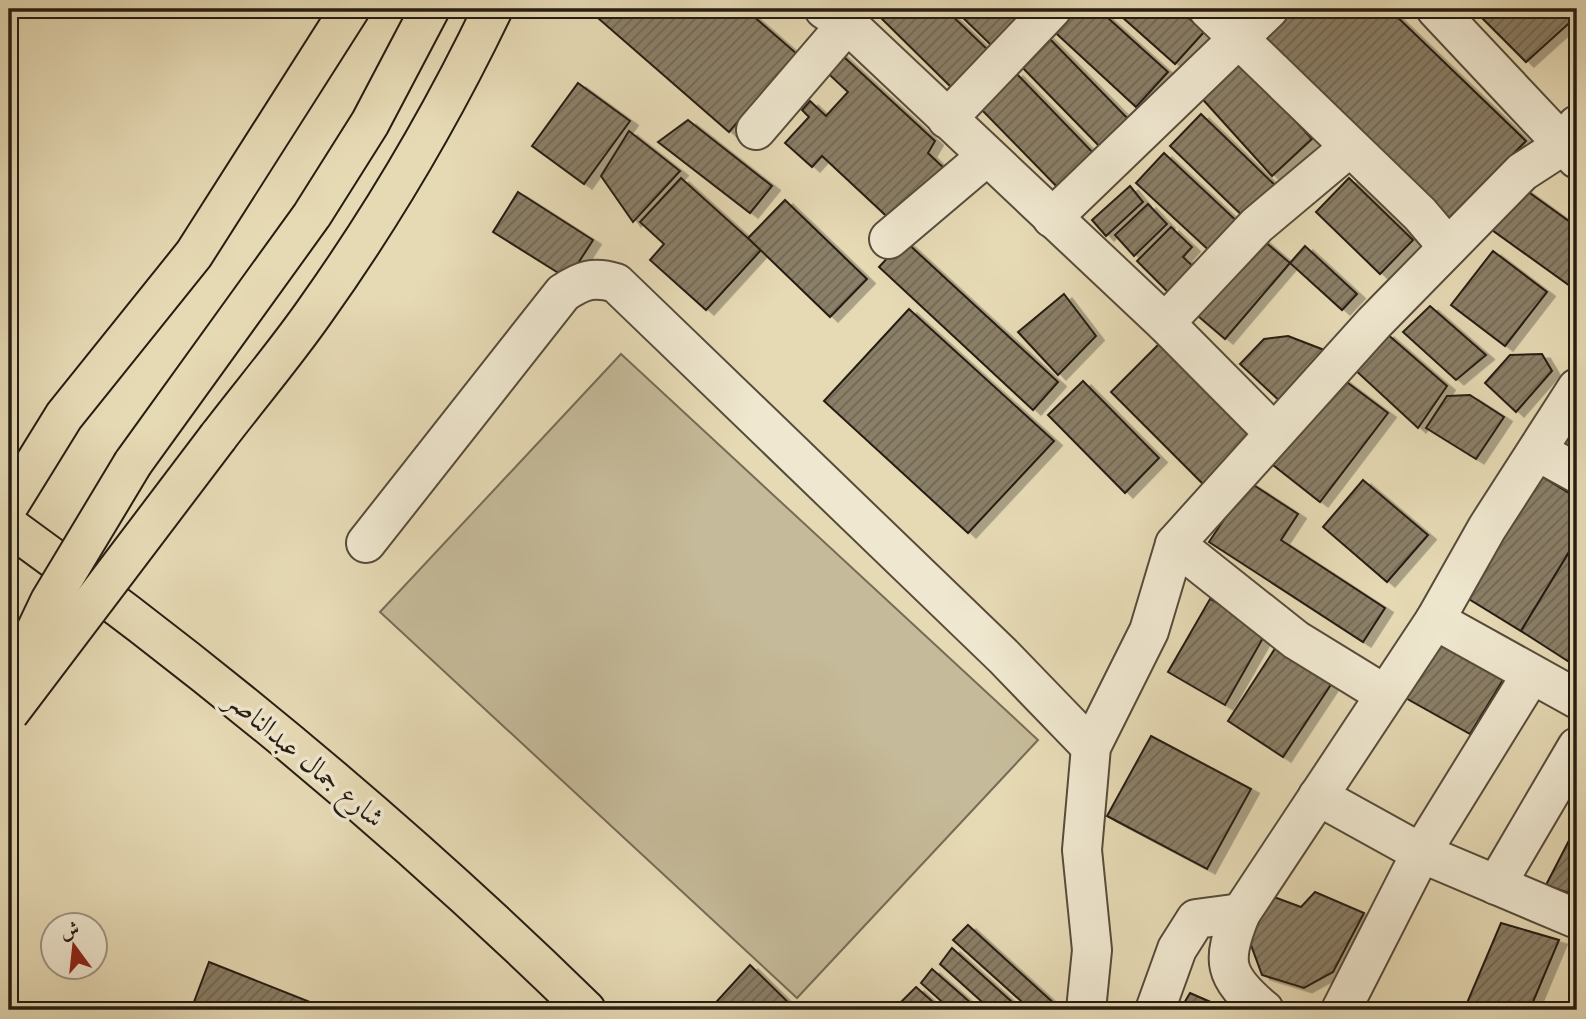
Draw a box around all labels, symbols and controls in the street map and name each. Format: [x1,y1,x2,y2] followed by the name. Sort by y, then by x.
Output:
[213,685,388,839] street label: شارع جمال عبدالناصر
[38,911,108,981] north arrow
[59,920,82,944] text: ش

